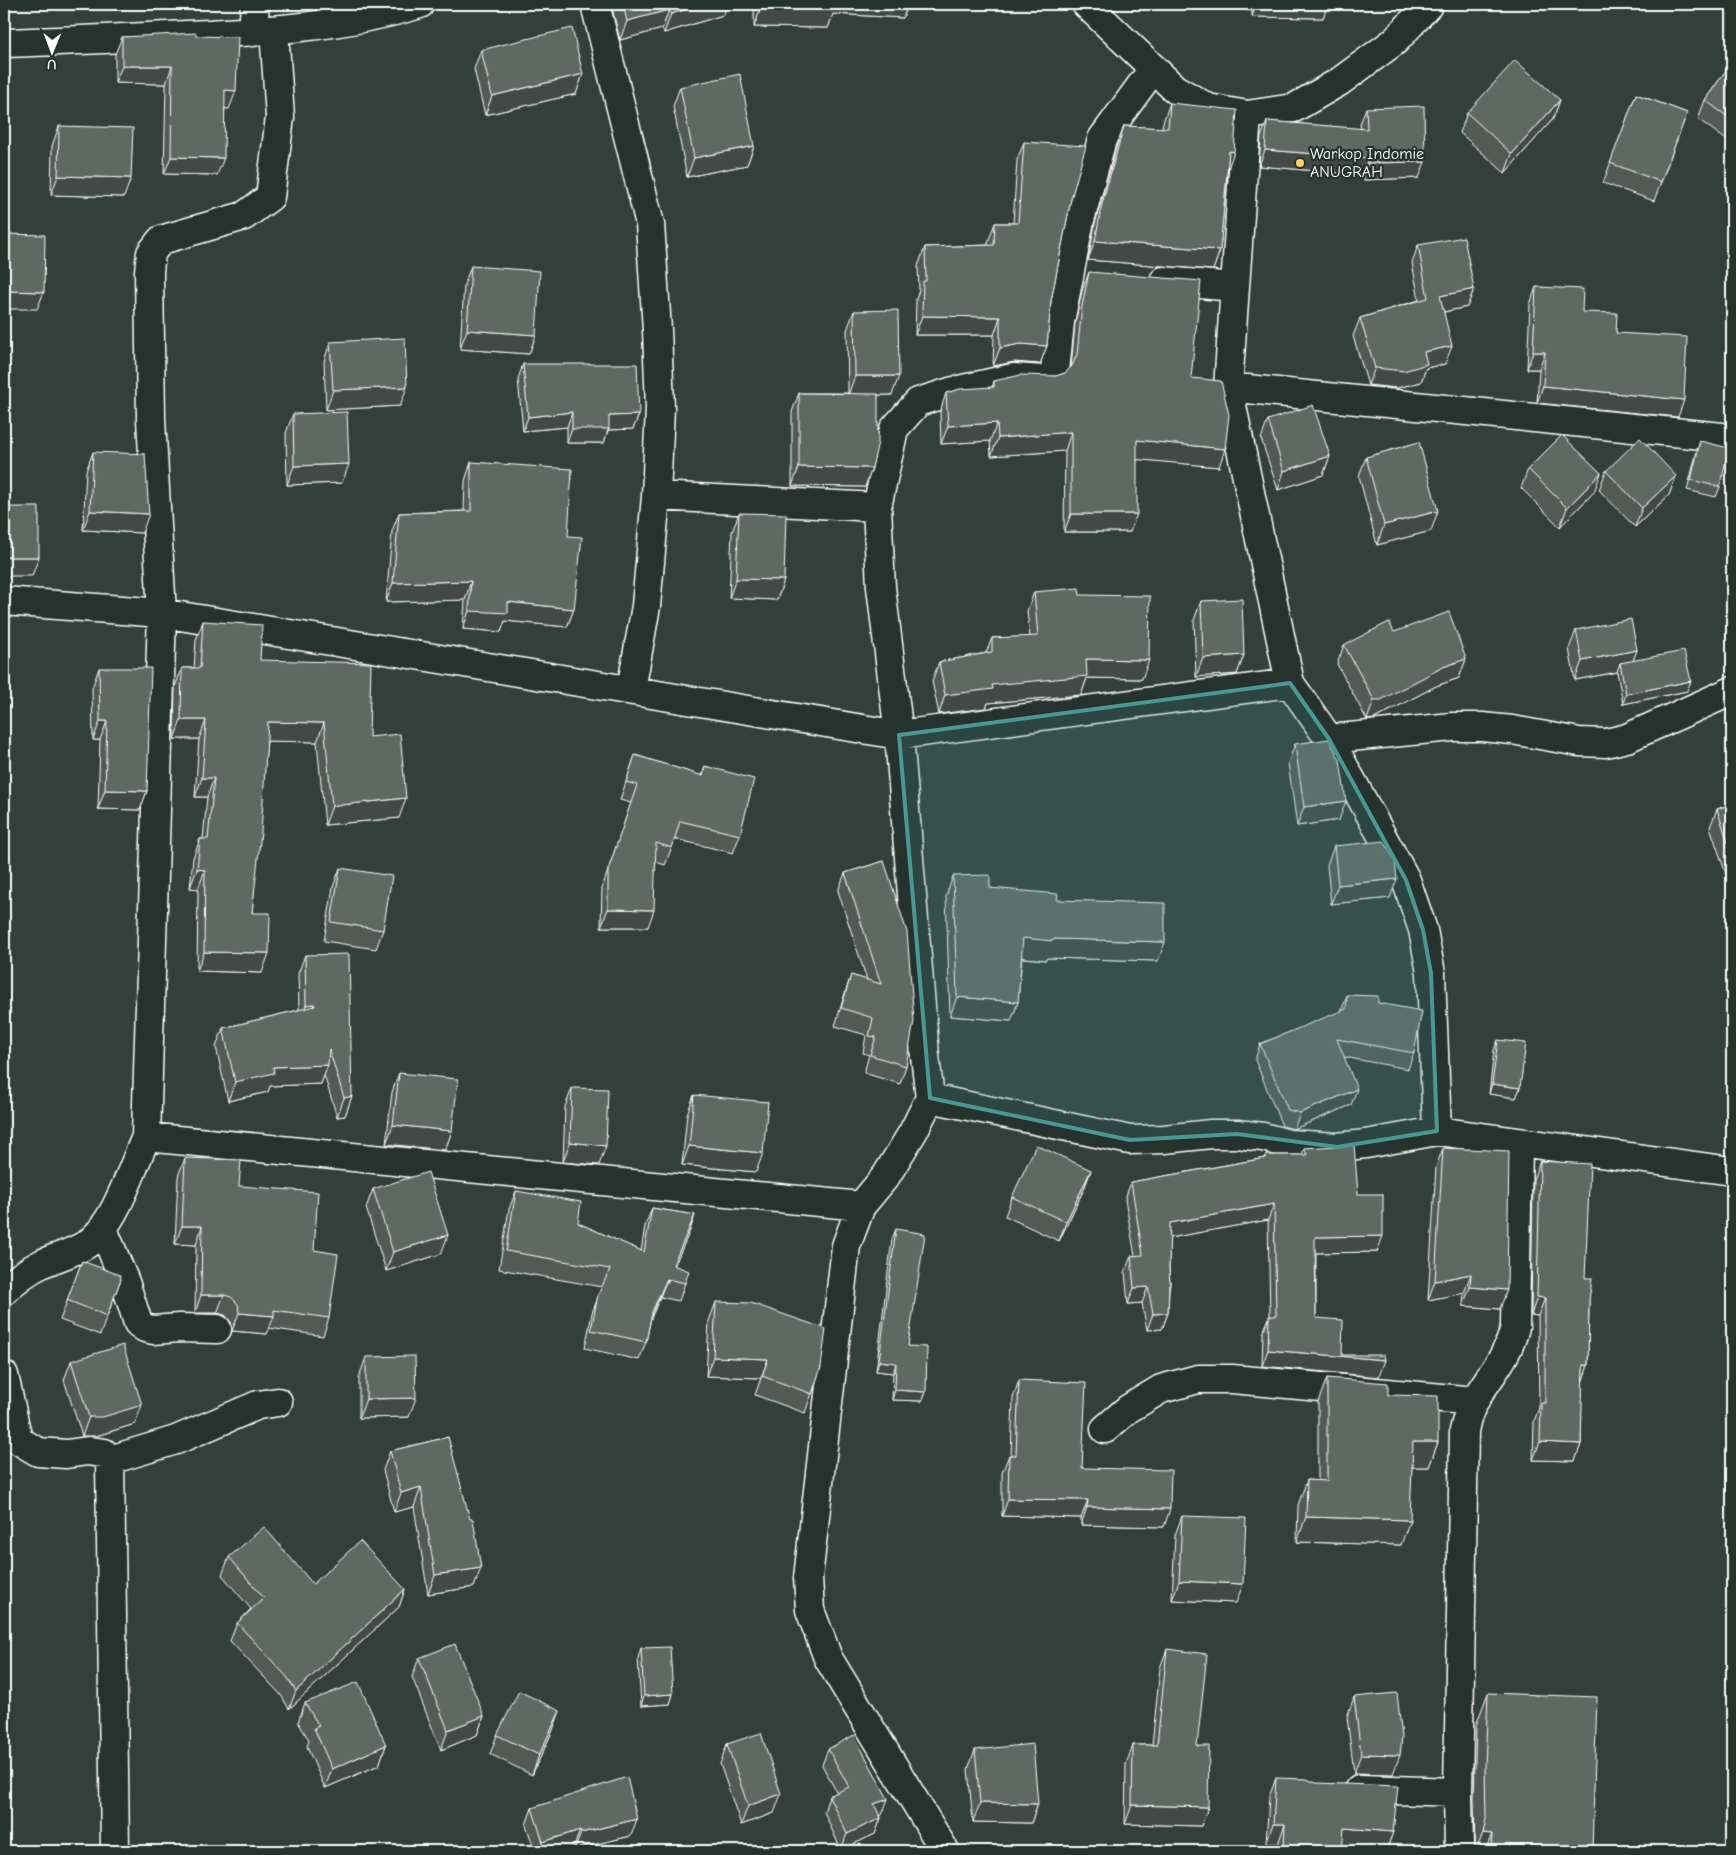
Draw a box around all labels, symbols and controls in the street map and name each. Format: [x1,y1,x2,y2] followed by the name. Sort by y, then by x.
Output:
[28,28,78,78] north arrow
[47,56,57,73] text: U
[1310,145,1424,181] place label: Warkop Indomie ANUGRAH
[1294,157,1306,169] marker: Warkop Indomie ANUGRAH

